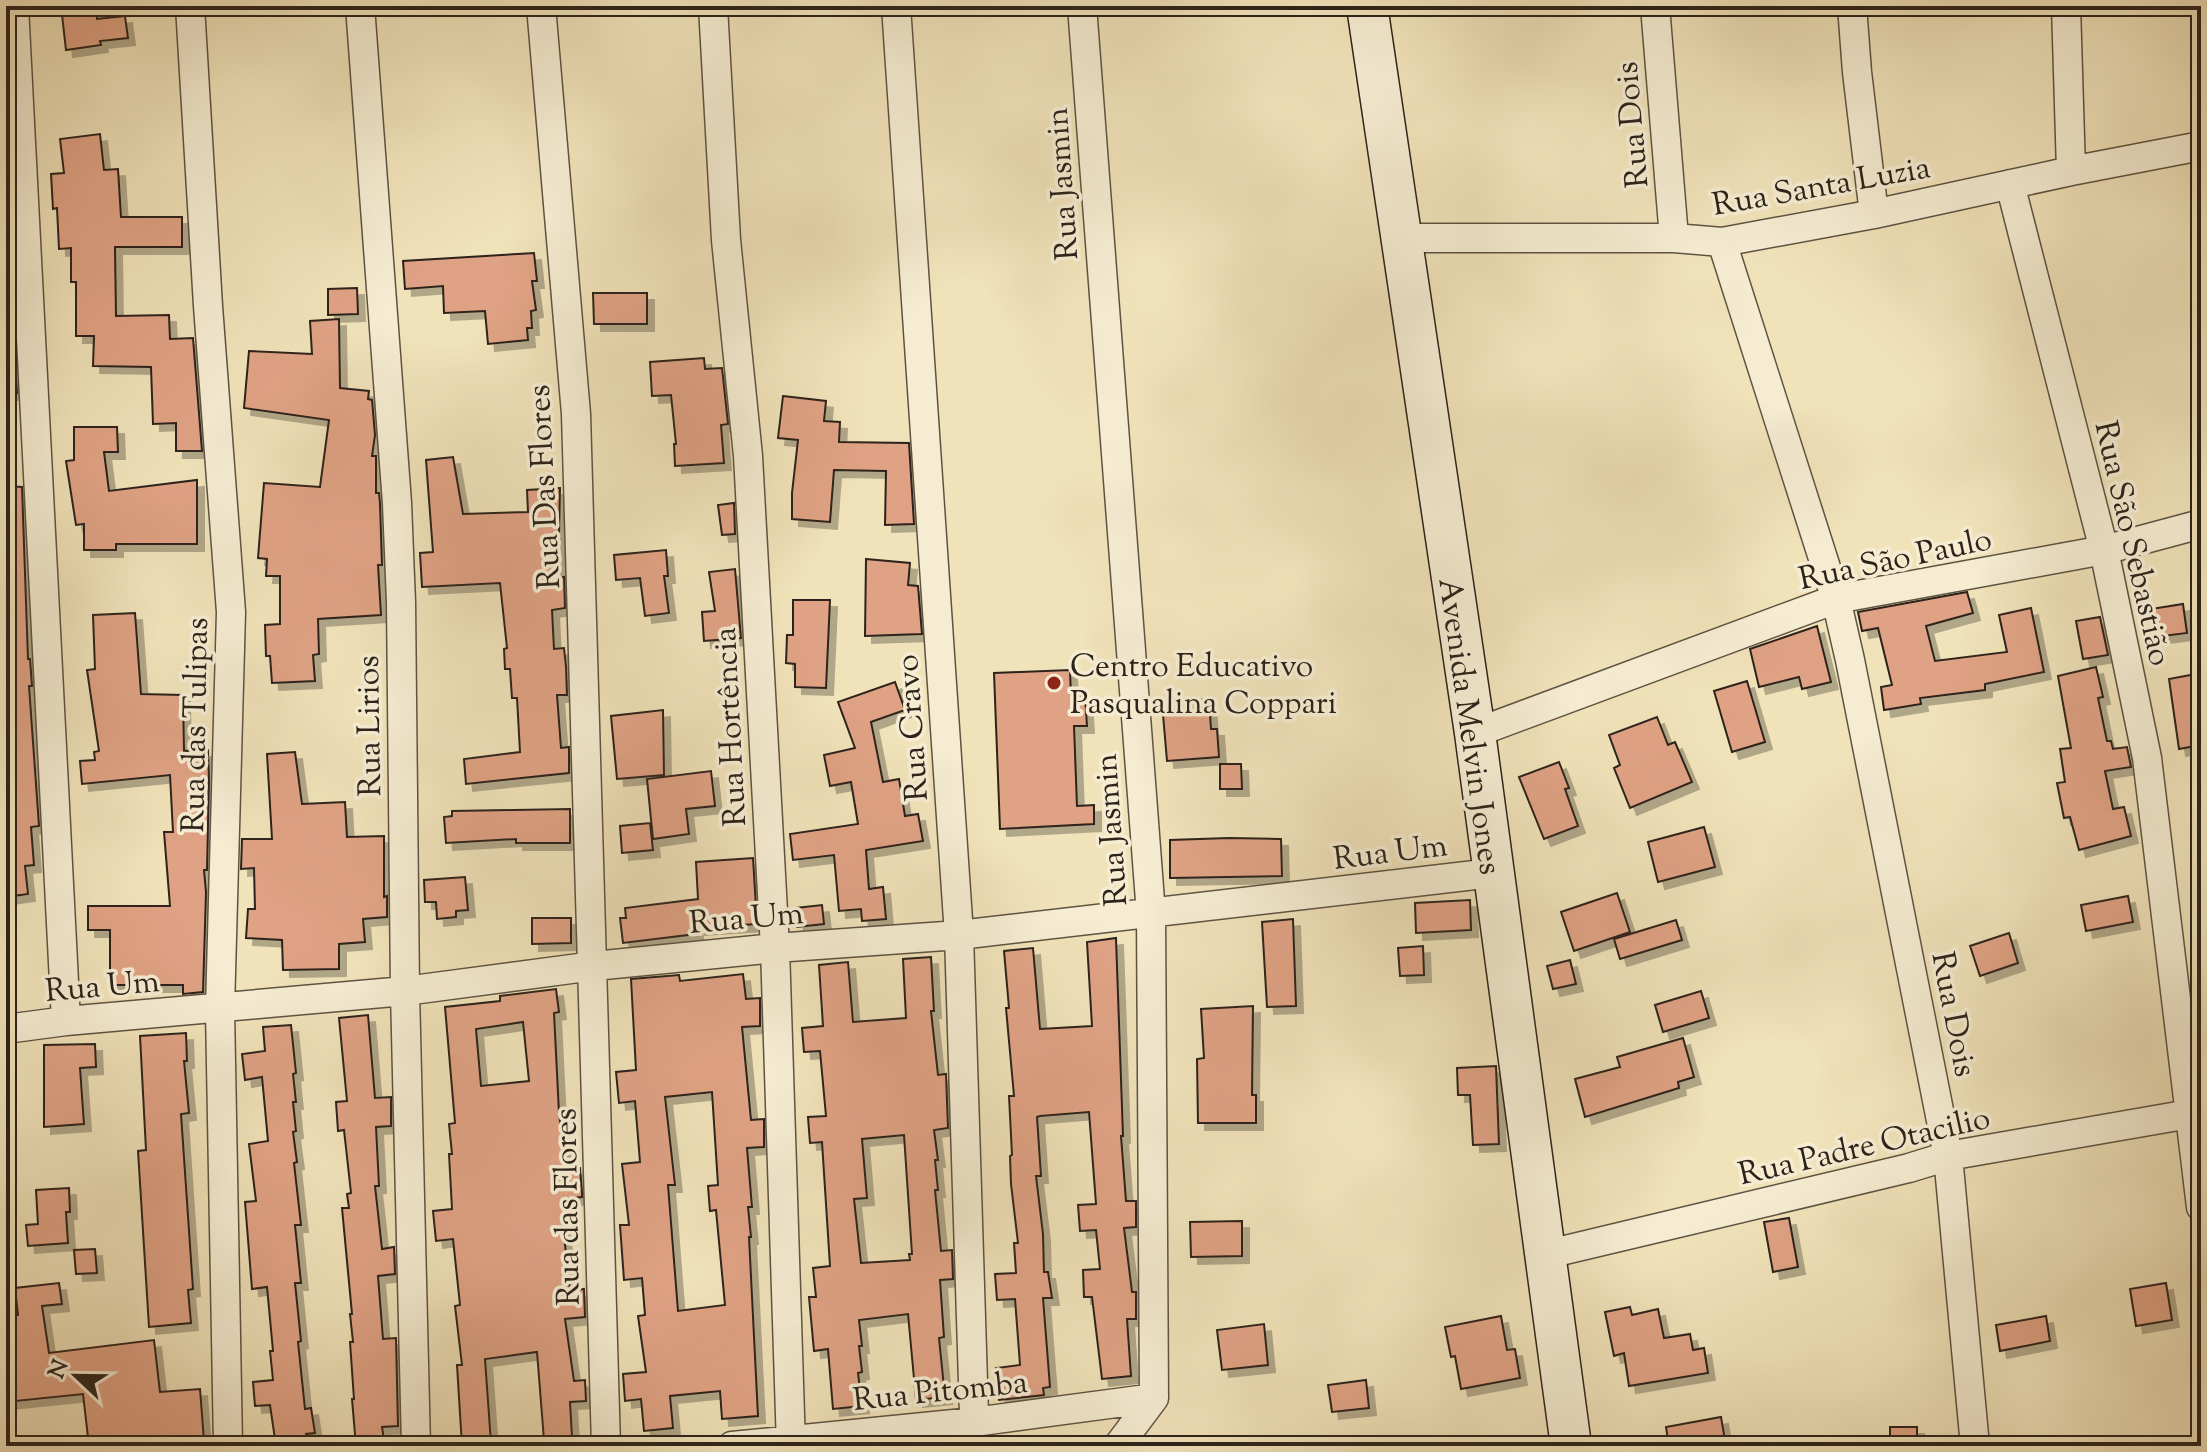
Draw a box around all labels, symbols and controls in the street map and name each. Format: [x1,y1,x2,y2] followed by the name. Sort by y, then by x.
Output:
[1606,60,1662,190] street label: Rua Dois
[1036,106,1092,262] street label: Rua Jasmin
[1709,146,1934,230] street label: Rua Santa Luzia
[518,383,574,590] street label: Rua Das Flores
[2081,417,2182,671] street label: Rua São Sebastião
[1795,518,1996,604] street label: Rua São Paulo
[1424,575,1512,878] street label: Avenida Melvin Jones
[172,617,222,833] street label: Rua das Tulipas
[704,626,760,828] street label: Rua Hortência
[1070,645,1337,728] place label: Centro Educativo Pasqualina Coppari
[886,653,942,803] street label: Rua Cravo
[347,655,395,797] street label: Rua Lirios
[1045,674,1063,692] marker: Centro Educativo Pasqualina Coppari
[1085,752,1141,908] street label: Rua Jasmin
[1331,824,1450,884] street label: Rua Um
[687,892,805,948] street label: Rua Um
[1917,948,1987,1081] street label: Rua Dois
[43,960,161,1016] street label: Rua Um
[1734,1097,1995,1199] street label: Rua Padre Otacilio
[544,1108,594,1306] street label: Rua das Flores
[36,1336,116,1416] north arrow
[42,1355,79,1384] text: N
[851,1361,1030,1425] street label: Rua Pitomba

